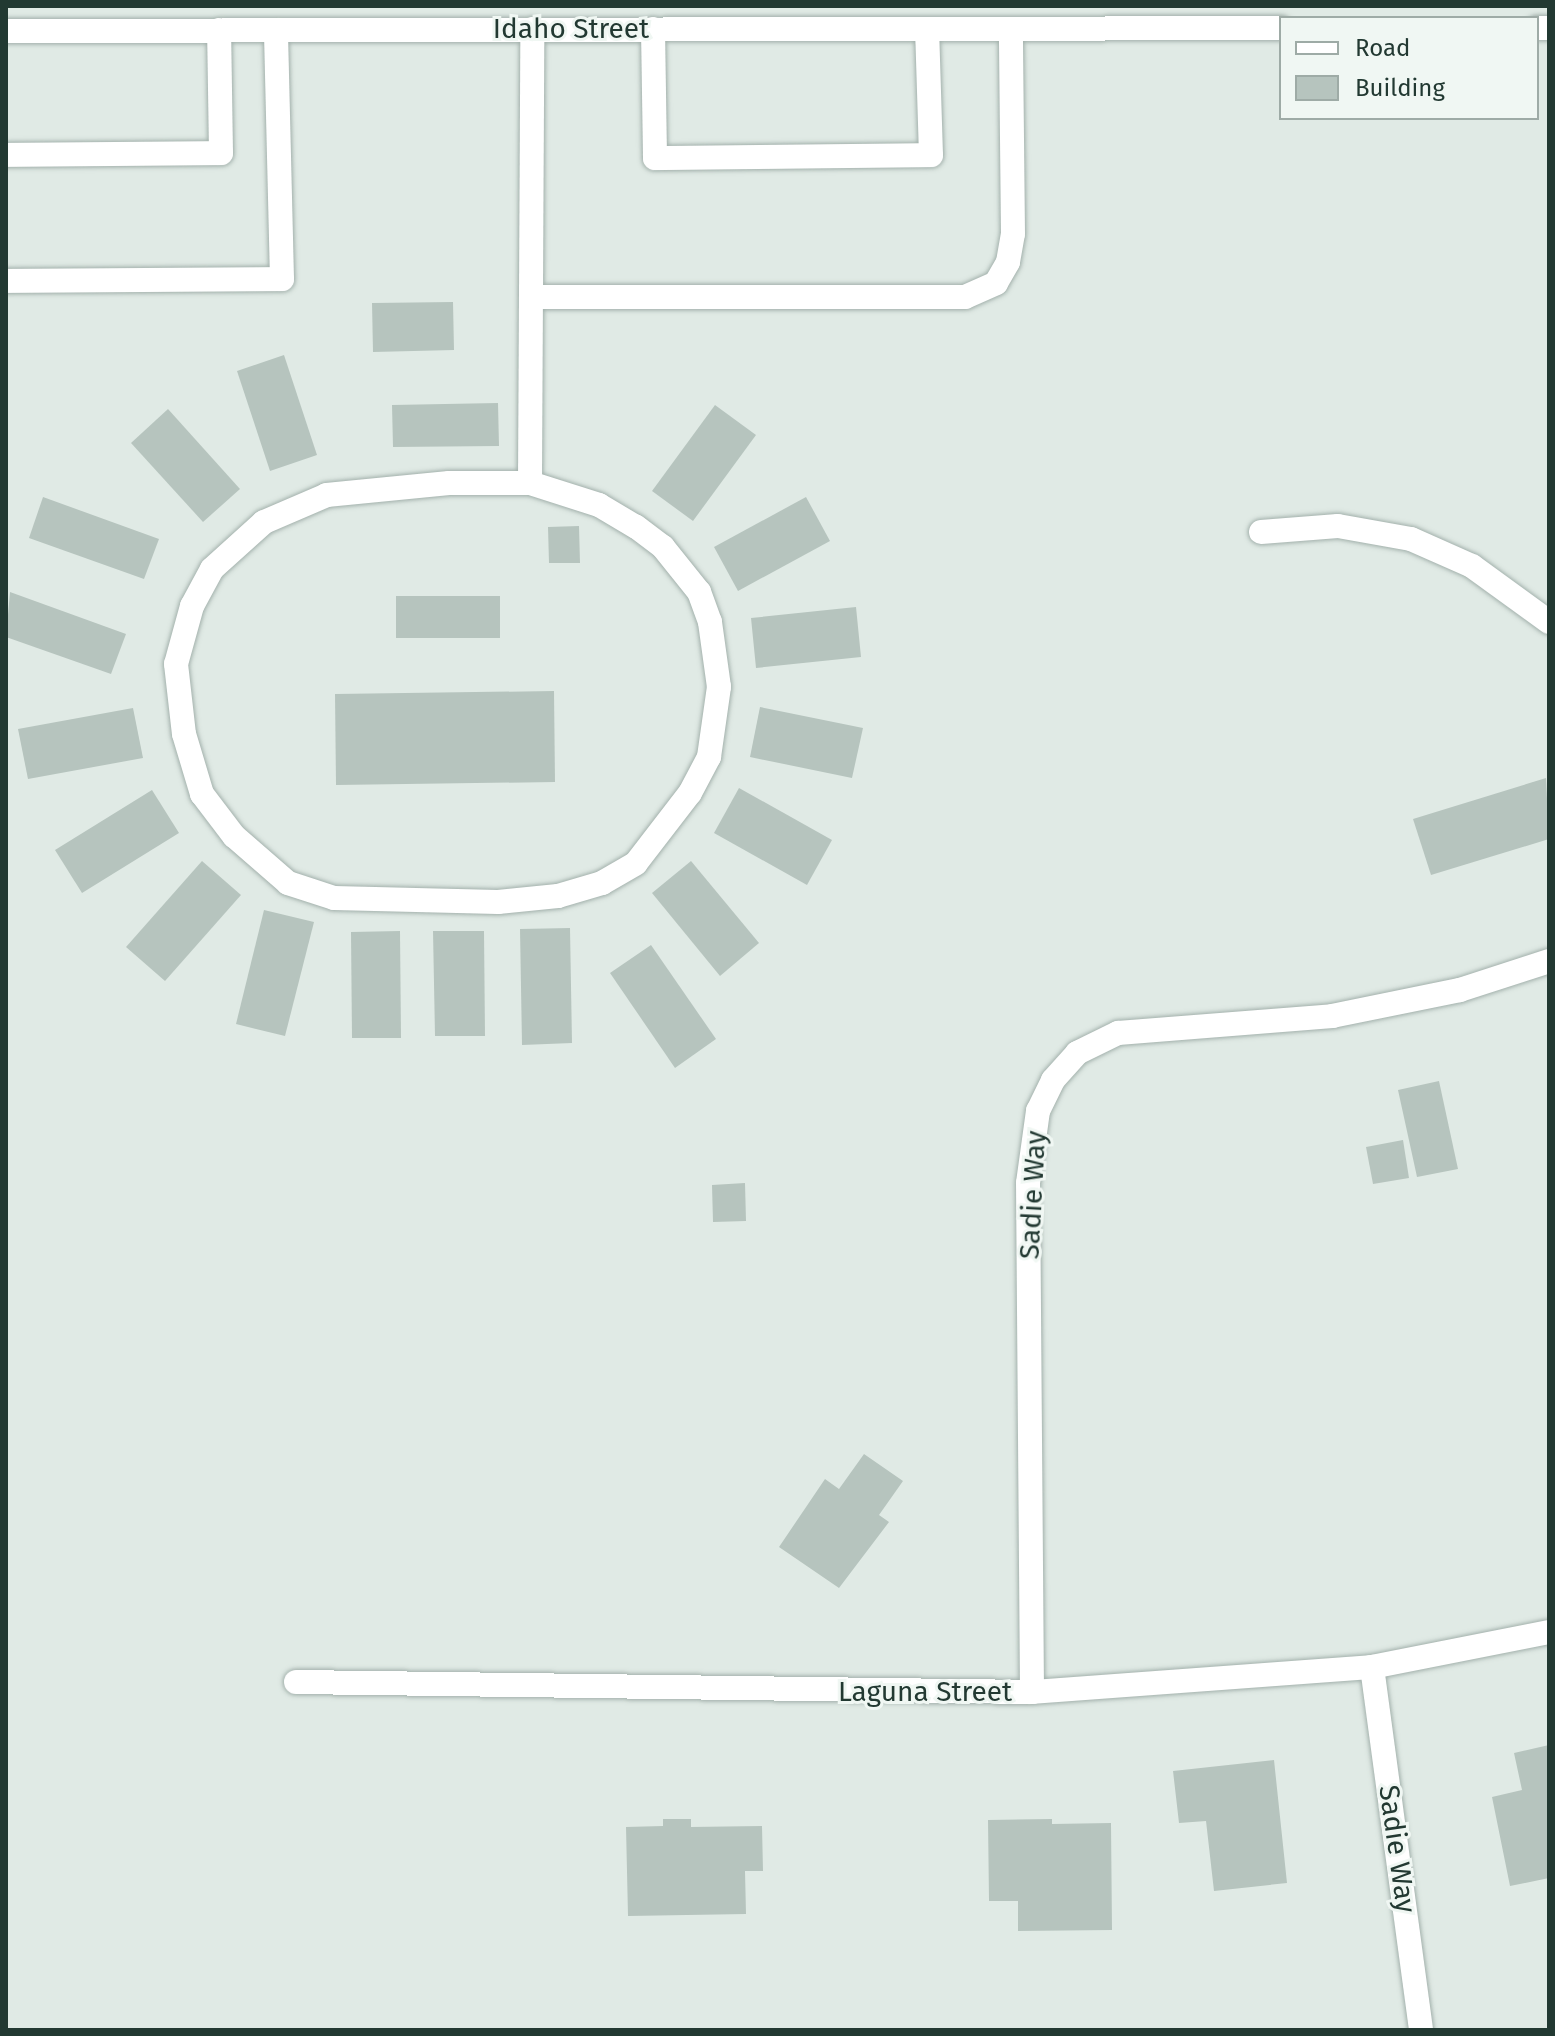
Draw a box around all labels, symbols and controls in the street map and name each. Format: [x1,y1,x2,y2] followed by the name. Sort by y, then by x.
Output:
[493,12,649,46] street label: Idaho Street
[1279,16,1539,120] legend
[1355,34,1410,62] text: Road
[1355,74,1445,102] text: Building
[1013,1130,1053,1260] street label: Sadie Way
[838,1675,1012,1709] street label: Laguna Street
[1371,1783,1423,1915] street label: Sadie Way

